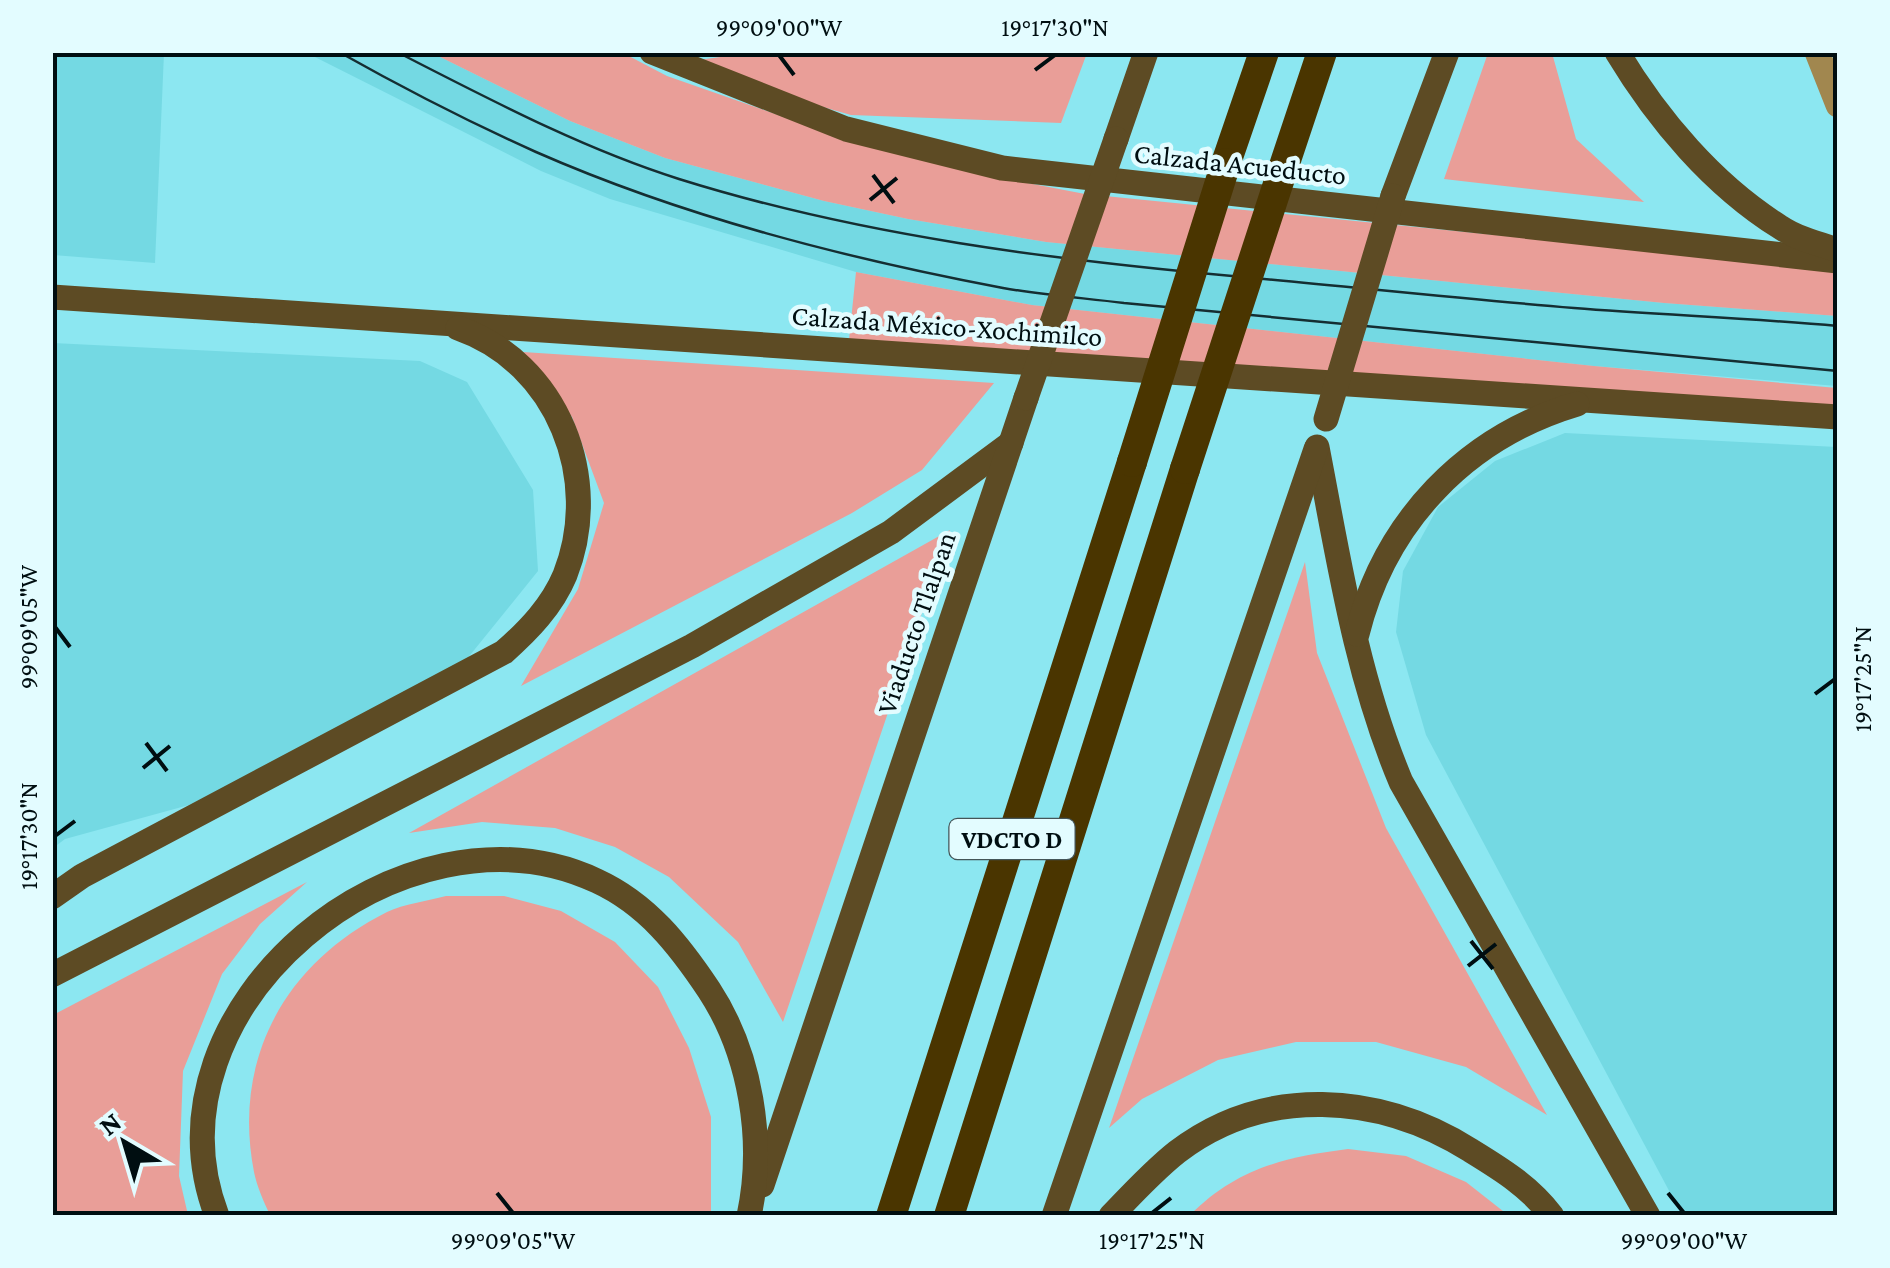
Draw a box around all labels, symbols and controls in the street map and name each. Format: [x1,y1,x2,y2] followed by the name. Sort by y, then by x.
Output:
[716,14,842,41] text: 99°09'00"W
[1001,14,1109,41] text: 19°17'30"N
[1132,137,1348,191] street label: Calzada Acueducto
[791,300,1103,352] street label: Calzada México-Xochimilco
[870,528,962,718] street label: Viaducto Tlalpan
[15,565,42,689] text: 99°09'05"W
[1849,626,1876,732] text: 19°17'25"N
[15,782,42,890] text: 19°17'30"N
[950,819,1074,859] road number: VDCTO D
[75,1093,175,1193] north arrow
[93,1106,127,1142] text: N
[451,1227,575,1254] text: 99°09'05"W
[1099,1227,1205,1254] text: 19°17'25"N
[1621,1227,1747,1254] text: 99°09'00"W

